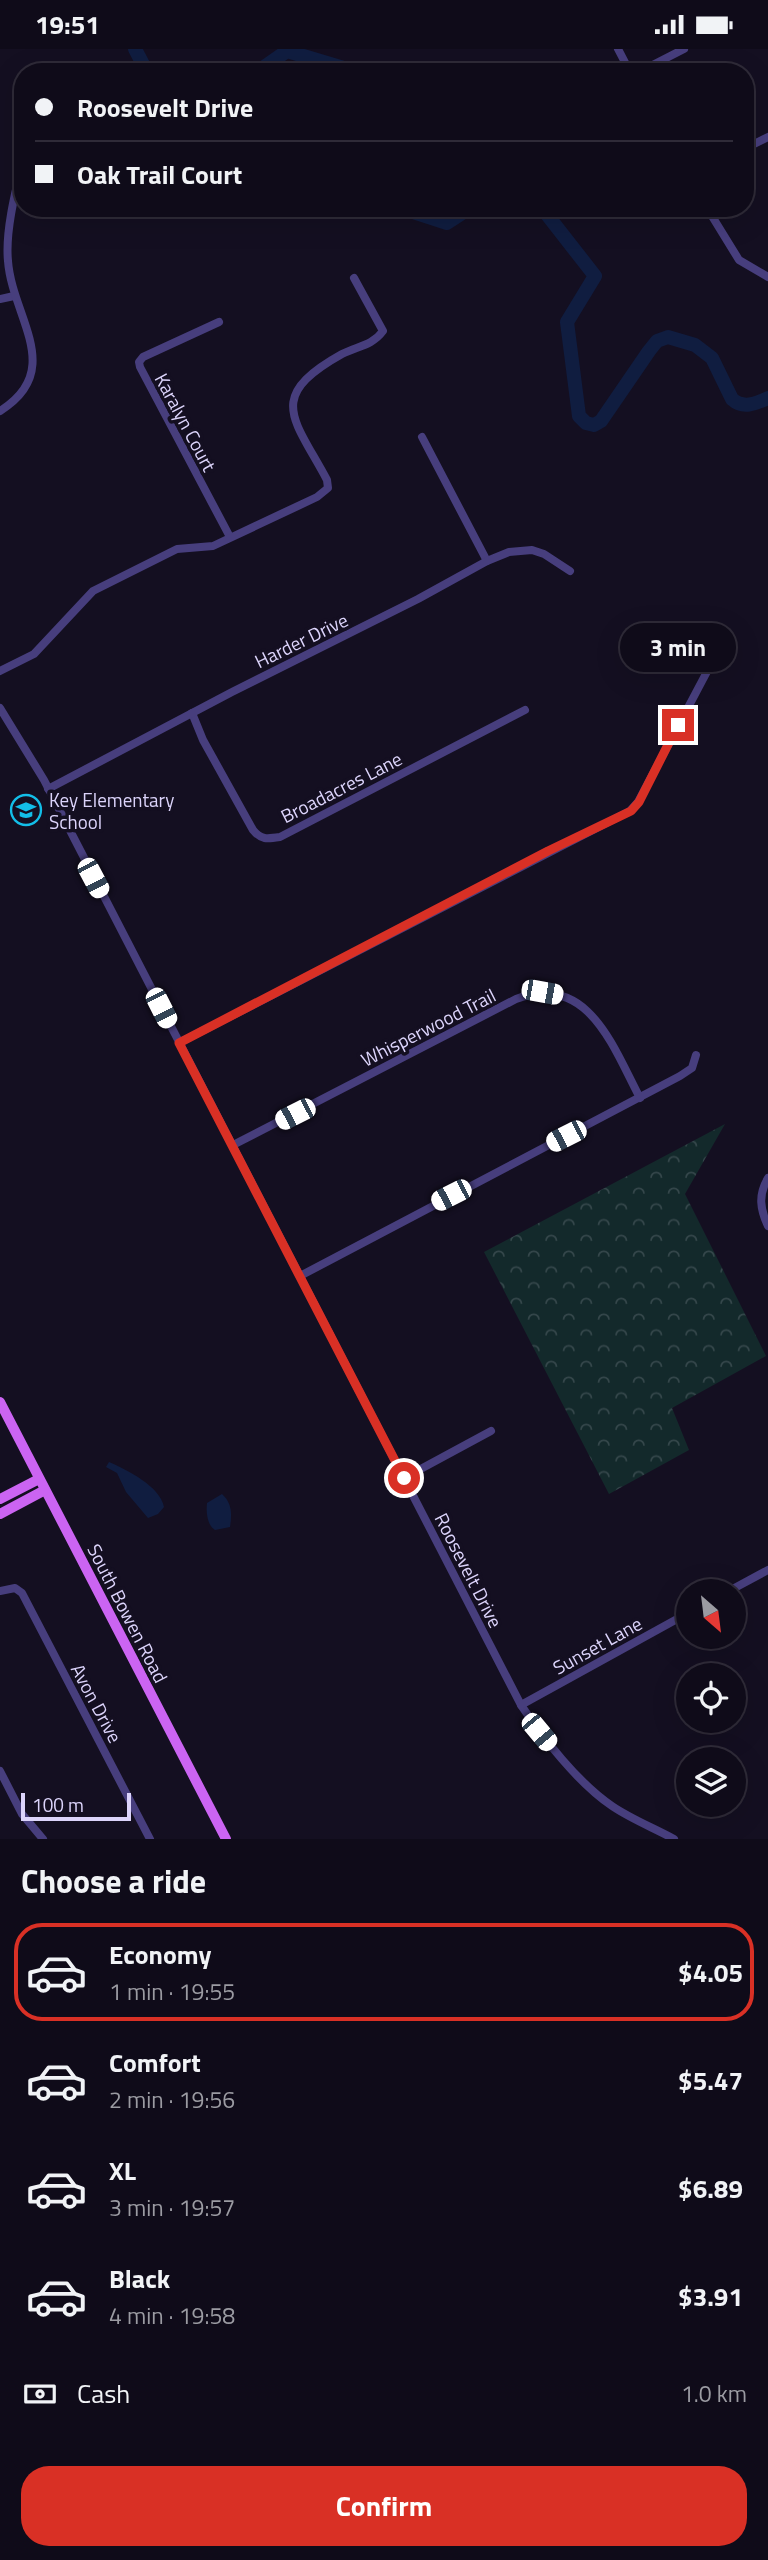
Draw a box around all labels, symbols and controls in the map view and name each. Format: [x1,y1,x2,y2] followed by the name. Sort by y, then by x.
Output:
[35,5,100,44] text: 19:51
[77,88,253,127] text: Roosevelt Drive
[77,155,242,194] text: Oak Trail Court
[148,368,224,477] street label: Karalyn Court
[249,605,353,675] street label: Harder Drive
[620,623,736,673] callout: 3 min
[650,630,706,665] text: 3 min
[662,709,694,741] route end
[275,744,407,830] street label: Broadacres Lane
[49,785,174,836] place label: Key Elementary School
[9,793,43,827] school or university icon: Key Elementary School
[74,855,113,901] car
[520,978,565,1006] car
[356,981,500,1073] street label: Whisperwood Trail
[143,985,180,1031] car
[272,1095,319,1133] car
[543,1117,590,1155] car
[428,1176,475,1214] car
[388,1462,420,1494] route start
[428,1508,510,1632] street label: Roosevelt Drive
[80,1538,176,1688] street label: South Bowen Road
[676,1579,746,1649] north arrow
[676,1579,746,1817] map controls
[547,1609,647,1681] street label: Sunset Lane
[64,1658,130,1748] street label: Avon Drive
[676,1663,746,1733] button: locate
[518,1709,561,1755] car
[676,1747,746,1817] button: layers
[21,1790,131,1822] scale bar
[32,1790,84,1819] text: 100 m
[21,1857,206,1905] text: Choose a ride
[109,1935,211,1974] text: Economy
[25,1941,88,2004] icon: car
[678,1953,743,1992] text: $4.05
[109,1974,235,2009] text: 1 min · 19:55
[109,2043,201,2082] text: Comfort
[25,2049,88,2112] icon: car
[678,2061,743,2100] text: $5.47
[109,2082,235,2117] text: 2 min · 19:56
[109,2151,136,2190] text: XL
[25,2157,88,2220] icon: car
[678,2169,743,2208] text: $6.89
[109,2190,235,2225] text: 3 min · 19:57
[109,2259,170,2298] text: Black
[25,2265,88,2328] icon: car
[678,2277,743,2316] text: $3.91
[109,2298,235,2333] text: 4 min · 19:58
[77,2374,130,2413] text: Cash
[21,2375,59,2413] icon: cash
[681,2376,747,2411] text: 1.0 km
[21,2466,747,2546] button: Confirm

